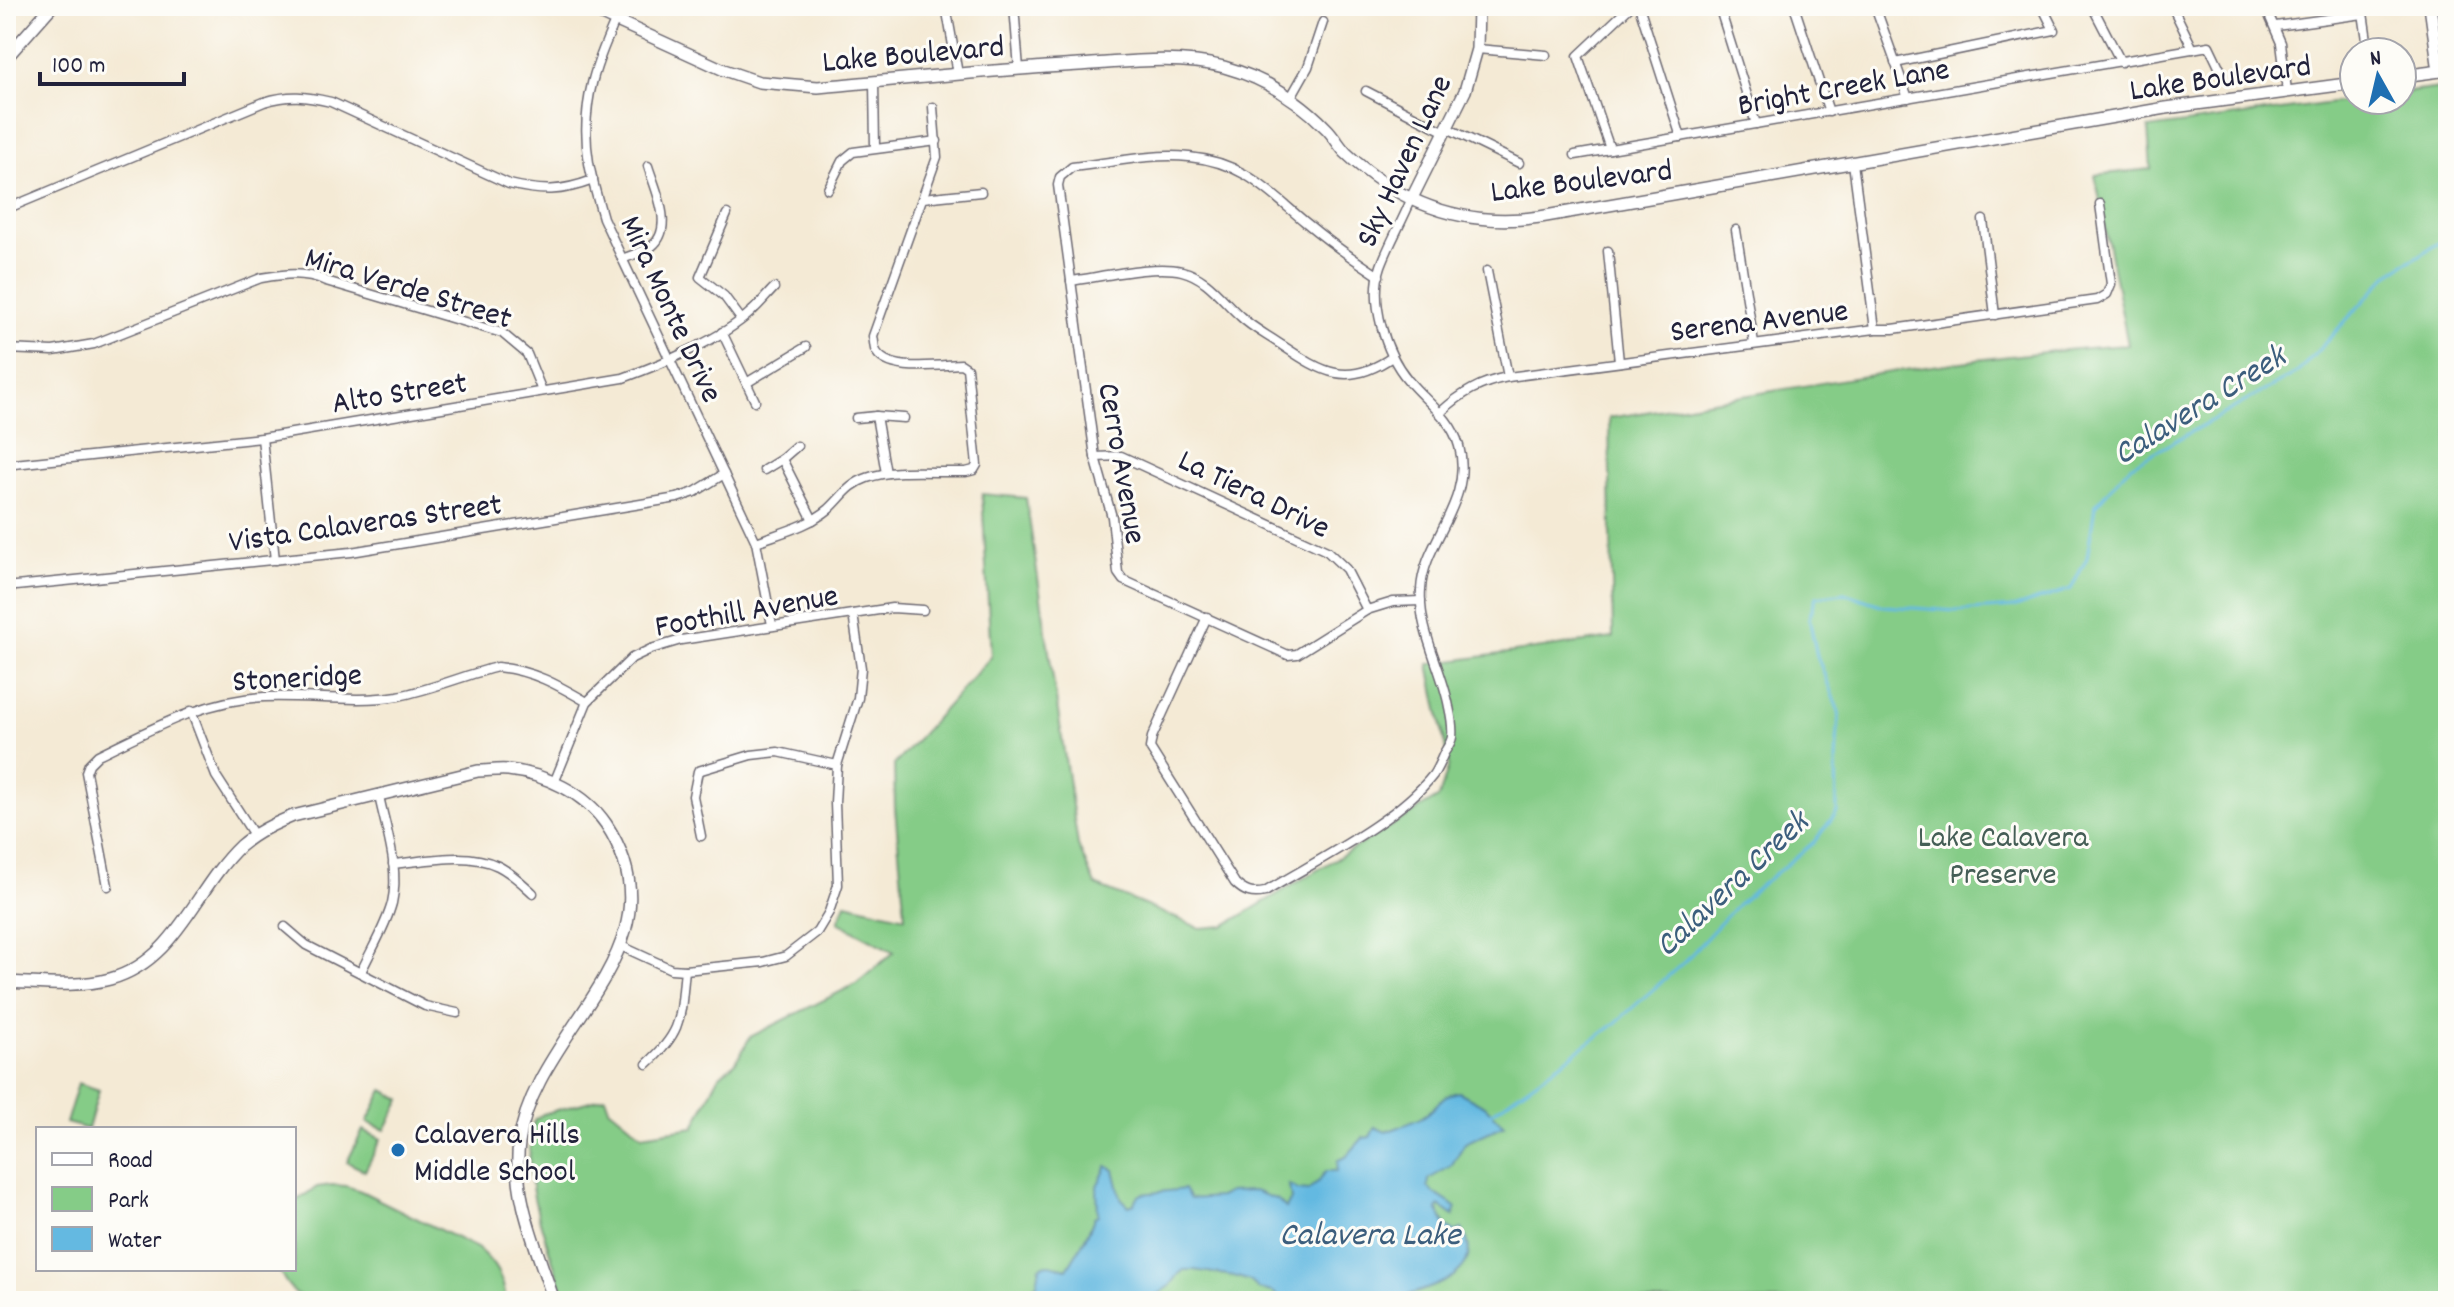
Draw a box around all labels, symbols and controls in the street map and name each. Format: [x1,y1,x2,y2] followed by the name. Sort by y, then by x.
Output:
[820,26,1006,88] street label: Lake Boulevard
[40,36,184,86] scale bar
[2338,36,2418,116] north arrow
[2368,44,2383,76] text: N
[2127,45,2314,116] street label: Lake Boulevard
[1735,49,1953,131] street label: Bright Creek Lane
[52,50,105,84] text: 100 m
[1347,68,1467,256] street label: Sky Haven Lane
[1488,150,1675,218] street label: Lake Boulevard
[605,209,732,411] street label: Mira Monte Drive
[298,237,517,344] street label: Mira Verde Street
[1668,290,1851,358] street label: Serena Avenue
[2105,333,2299,480] water label: Calavera Creek
[329,363,471,429] street label: Alto Street
[1082,380,1156,548] street label: Cerro Avenue
[1169,440,1337,553] street label: La Tiera Drive
[226,484,505,568] street label: Vista Calaveras Street
[652,575,842,653] street label: Foothill Avenue
[231,655,363,707] street label: Stoneridge
[1646,799,1824,971] water label: Calavera Creek
[1918,817,2089,900] park label: Lake Calavera Preserve
[414,1114,580,1197] place label: Calavera Hills Middle School
[36,1127,296,1271] legend
[389,1141,407,1159] marker: Calavera Hills Middle School
[108,1145,153,1179] text: Road
[108,1185,149,1219] text: Park
[1279,1213,1463,1262] water label: Calavera Lake
[108,1225,161,1259] text: Water

